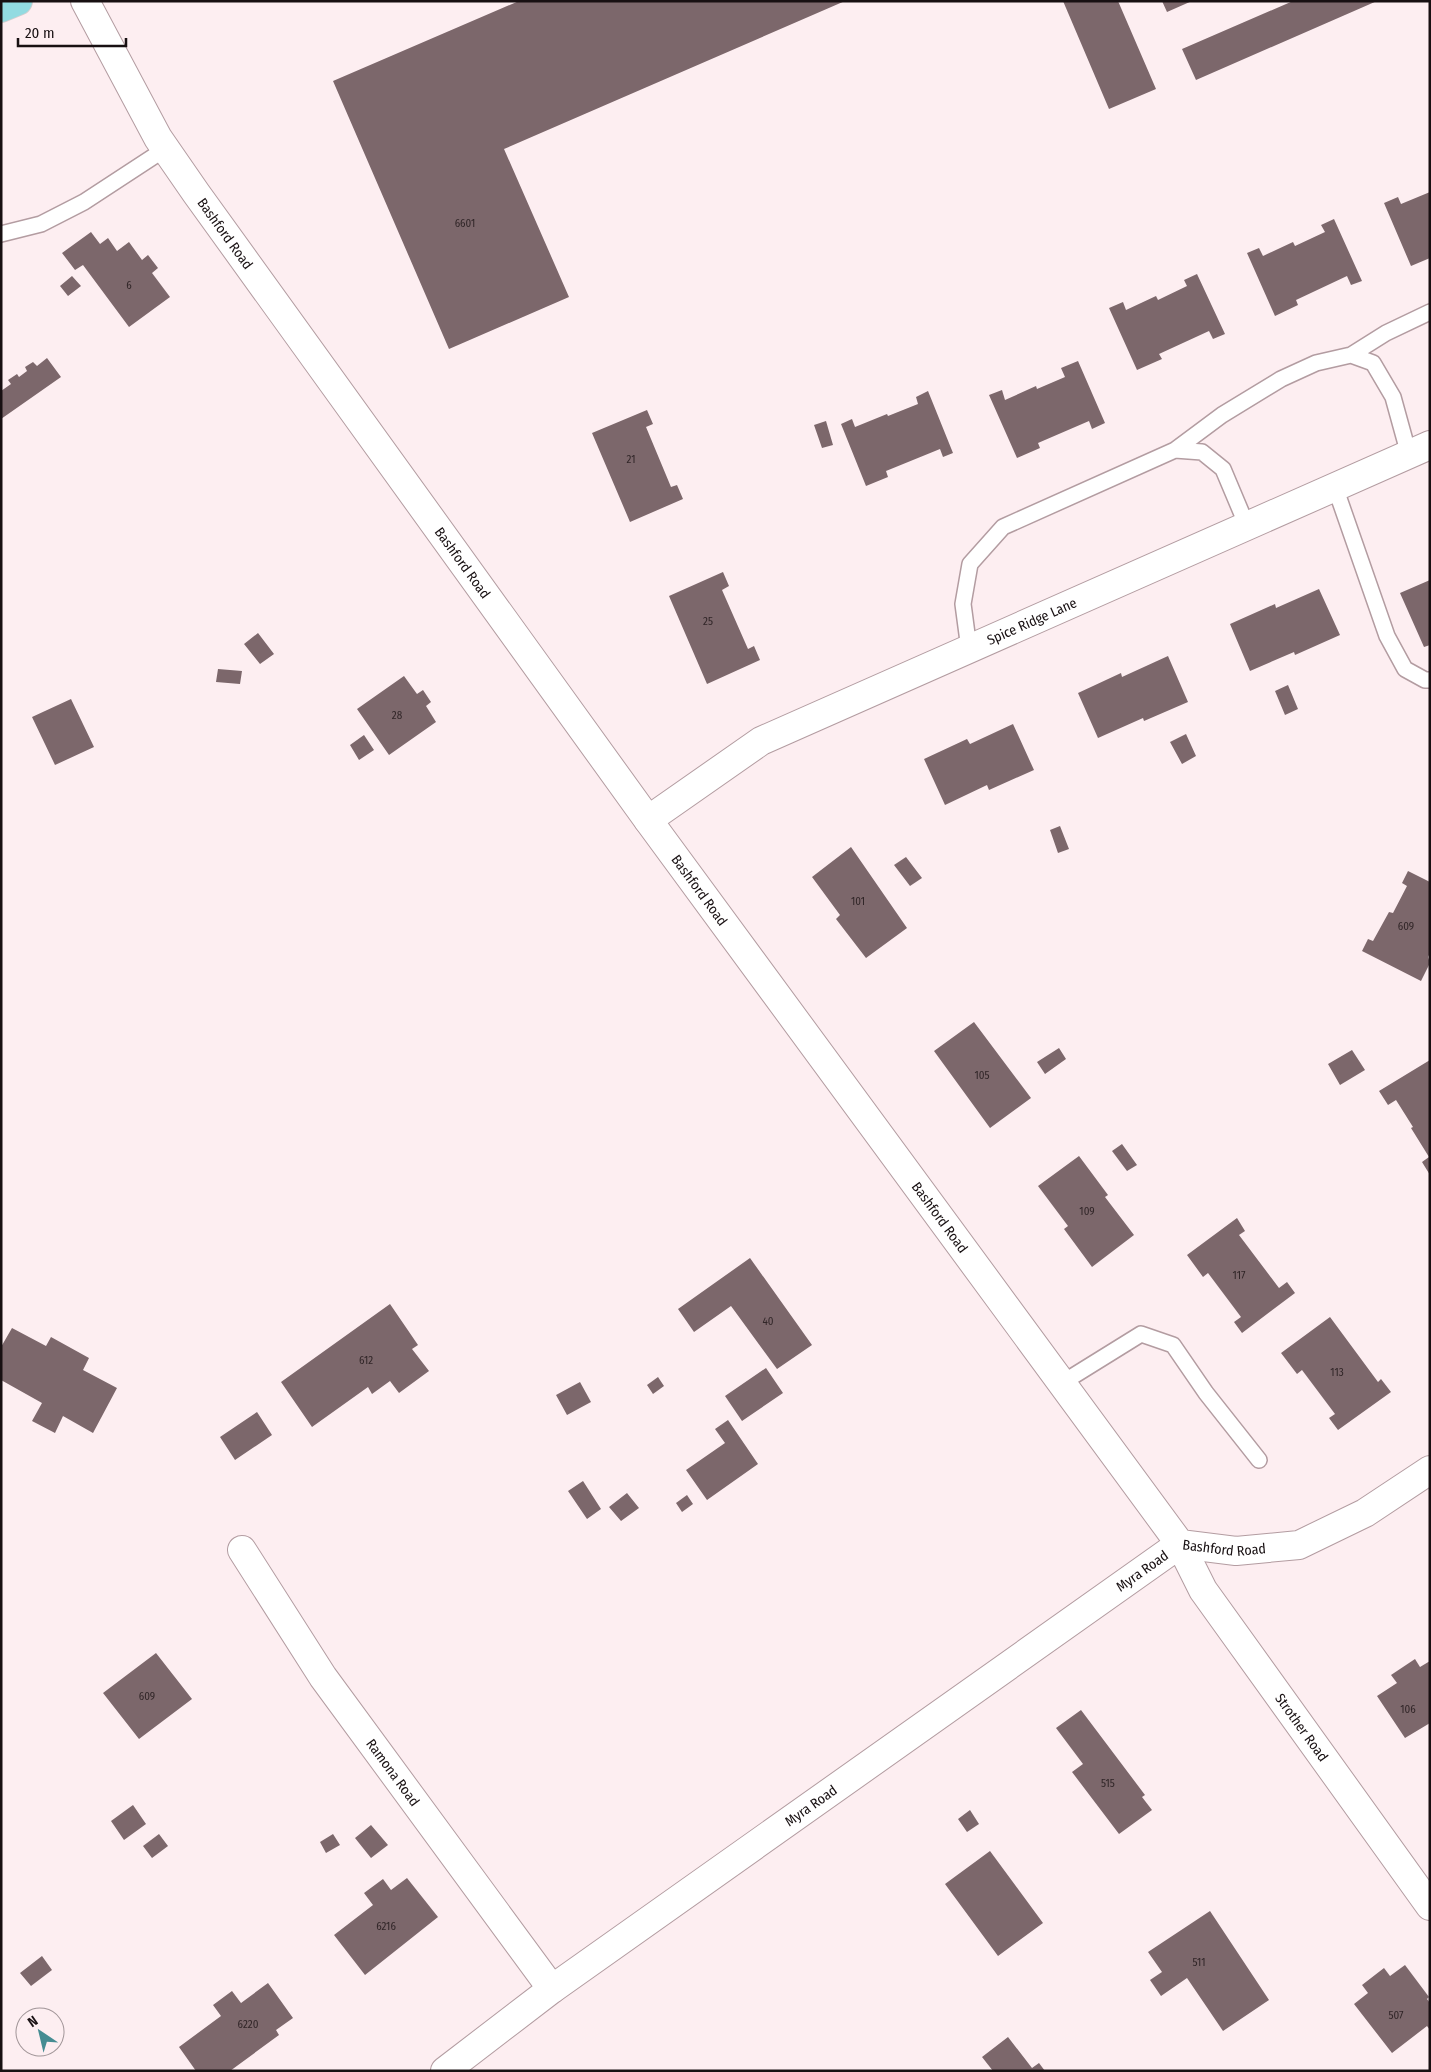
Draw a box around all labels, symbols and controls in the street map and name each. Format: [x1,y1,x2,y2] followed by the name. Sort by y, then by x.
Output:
[18,15,125,47] scale bar
[25,24,55,42] text: 20 m
[193,195,256,273] street label: Bashford Road
[455,217,475,230] house number: 6601
[126,279,132,292] house number: 6
[627,453,635,466] house number: 21
[431,524,494,602] street label: Bashford Road
[984,594,1080,649] street label: Spice Ridge Lane
[703,615,713,628] house number: 25
[392,709,403,722] house number: 28
[667,852,731,929] street label: Bashford Road
[851,895,865,908] house number: 101
[1398,920,1414,933] house number: 609
[974,1069,990,1082] house number: 105
[908,1179,971,1256] street label: Bashford Road
[1079,1205,1095,1218] house number: 109
[1233,1269,1246,1282] house number: 117
[762,1315,774,1328] house number: 40
[359,1354,373,1367] house number: 612
[1330,1366,1344,1379] house number: 113
[1182,1536,1267,1560] street label: Bashford Road
[1113,1547,1172,1596] street label: Myra Road
[139,1690,155,1703] house number: 609
[1271,1690,1331,1765] street label: Strother Road
[1400,1703,1416,1716] house number: 106
[362,1736,423,1810] street label: Ramona Road
[1101,1777,1115,1790] house number: 515
[782,1782,840,1830] street label: Myra Road
[376,1920,396,1933] house number: 6216
[1193,1956,1205,1969] house number: 511
[15,2007,65,2057] north arrow
[1388,2009,1404,2022] house number: 507
[25,2012,41,2031] text: N
[238,2018,259,2031] house number: 6220

